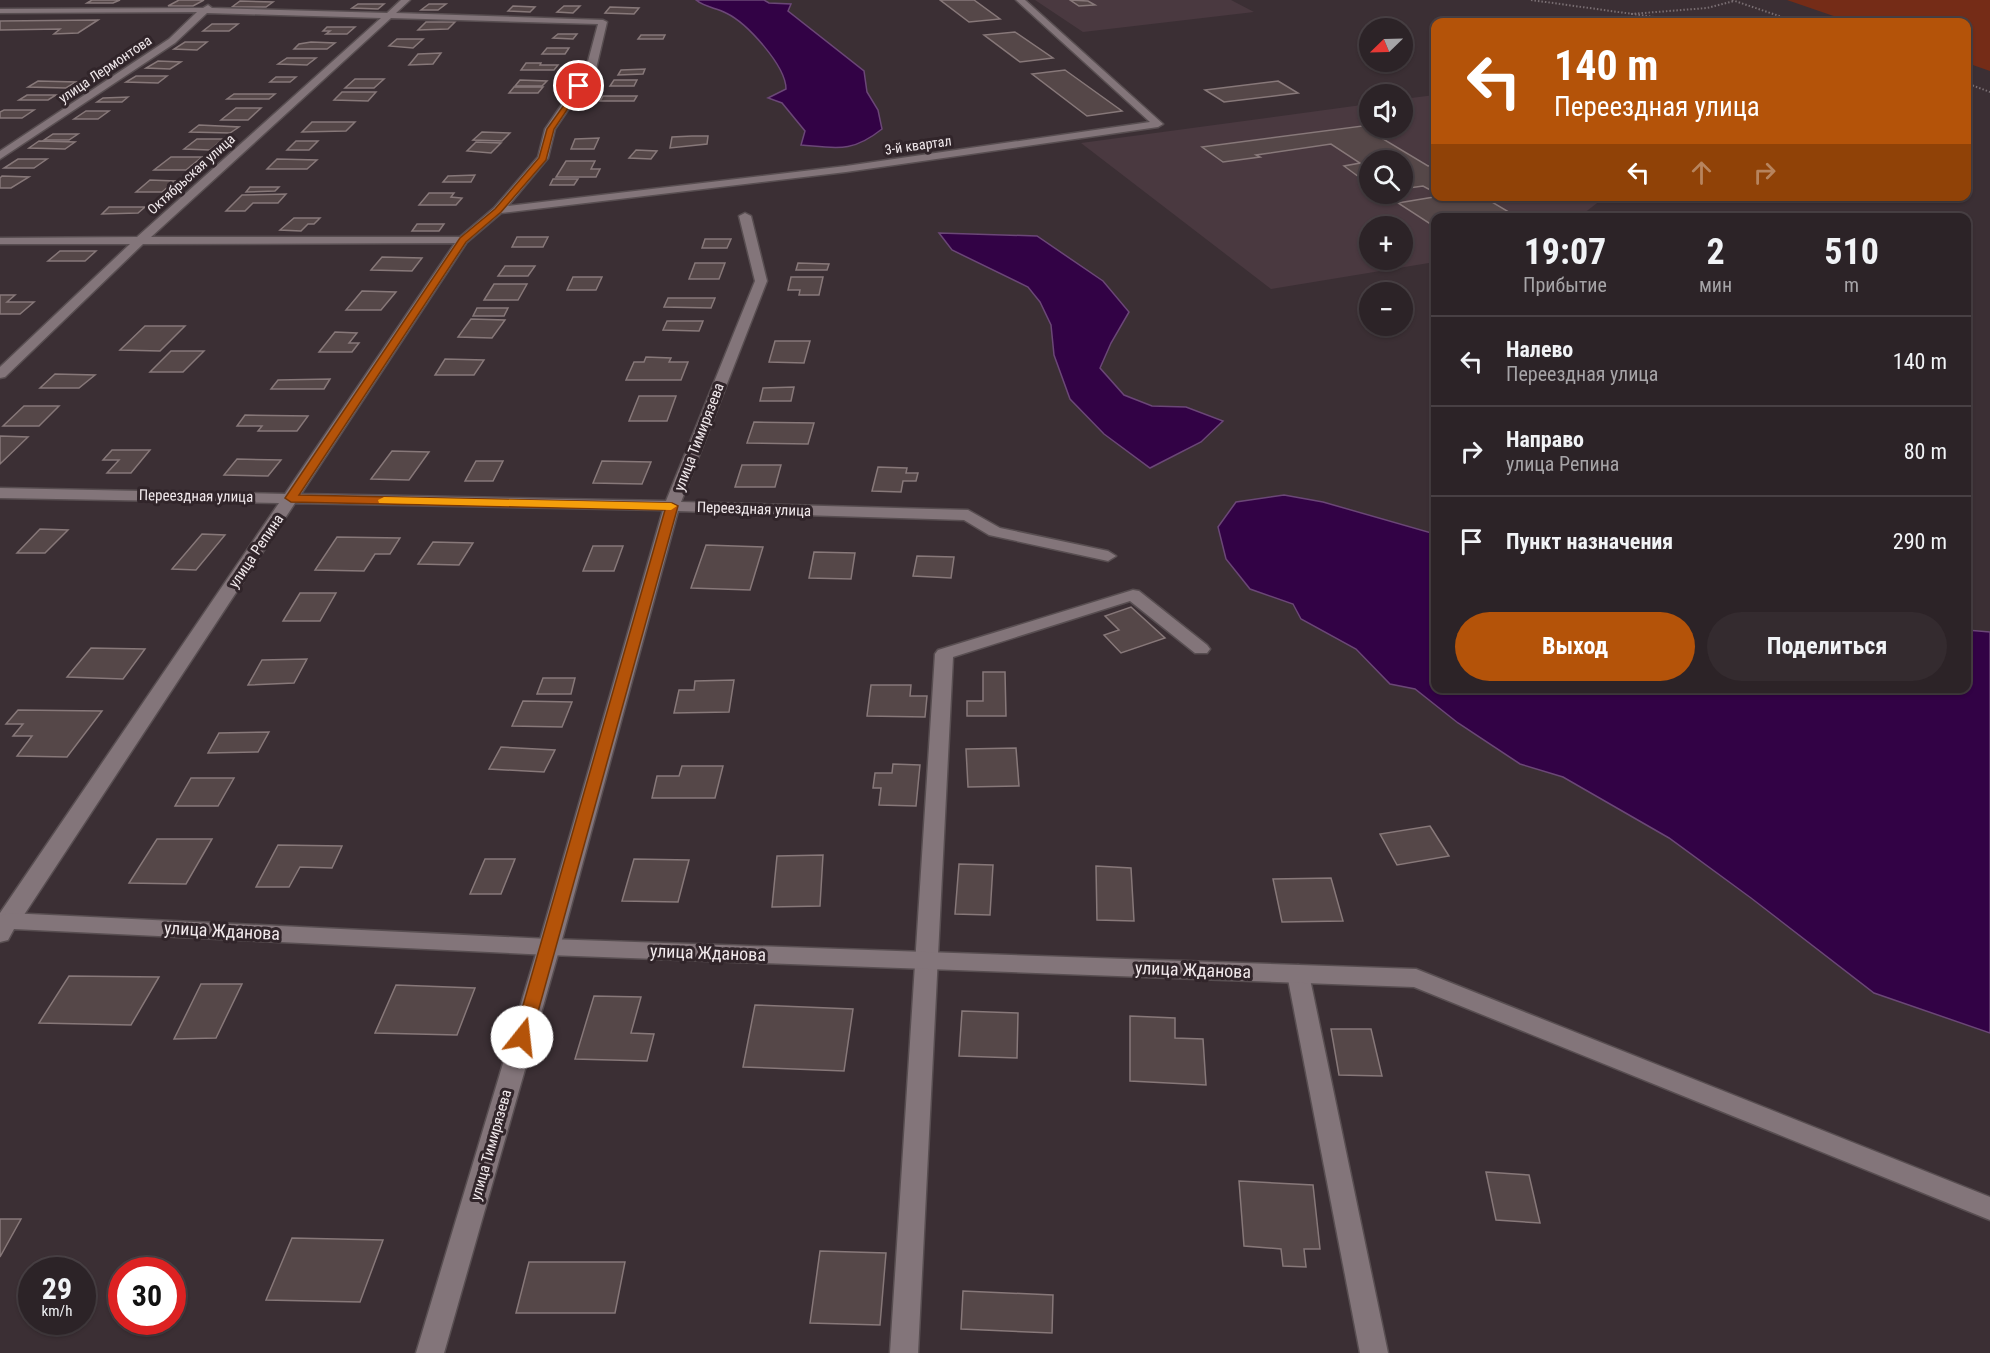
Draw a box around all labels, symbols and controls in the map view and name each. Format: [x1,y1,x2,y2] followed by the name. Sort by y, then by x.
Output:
[1359,18,1413,72] north arrow
[1359,18,1413,336] map controls
[55,32,155,106] street label: улица Лермонтова
[1554,41,1659,90] text: 140 m
[1455,42,1533,120] icon: left
[553,60,604,111] pin
[562,69,595,102] icon: arrive
[1359,84,1413,138] button: sound
[1554,91,1760,123] text: Переездная улица
[144,131,238,217] street label: Октябрьская улица
[884,132,952,158] street label: 3-й квартал
[1359,150,1413,204] button: search
[1622,156,1655,189] icon: left
[1685,156,1718,189] icon: ahead
[1748,156,1781,189] icon: right
[1359,216,1413,270] button: +
[1524,231,1606,273] text: 19:07
[1706,231,1725,273] text: 2
[1824,231,1879,273] text: 510
[1523,273,1607,297] text: Прибытие
[1699,273,1732,297] text: мин
[1844,273,1859,297] text: m
[1359,282,1413,336] button: −
[1506,337,1573,362] text: Налево
[1455,345,1488,378] icon: left
[1893,349,1947,374] text: 140 m
[1506,362,1658,386] text: Переездная улица
[670,380,728,494] street label: улица Тимирязева
[1506,427,1584,452] text: Направо
[1455,435,1488,468] icon: right
[1904,439,1947,464] text: 80 m
[1506,452,1619,476] text: улица Репина
[139,486,253,506] street label: Переездная улица
[697,498,811,520] street label: Переездная улица
[225,511,287,591] street label: улица Репина
[1455,525,1488,558] icon: arrive
[1506,529,1673,554] text: Пункт назначения
[1893,529,1947,554] text: 290 m
[1455,612,1695,681] button: Выход
[1707,612,1947,681] button: Поделиться
[164,917,281,944] street label: улица Жданова
[650,940,766,965] street label: улица Жданова
[1135,957,1251,982] street label: улица Жданова
[490,1005,554,1069] position arrow
[467,1087,515,1203] street label: улица Тимирязева
[108,1257,186,1335] speed limit sign: 30
[42,1271,72,1306] text: 29
[42,1302,72,1320] text: km/h

